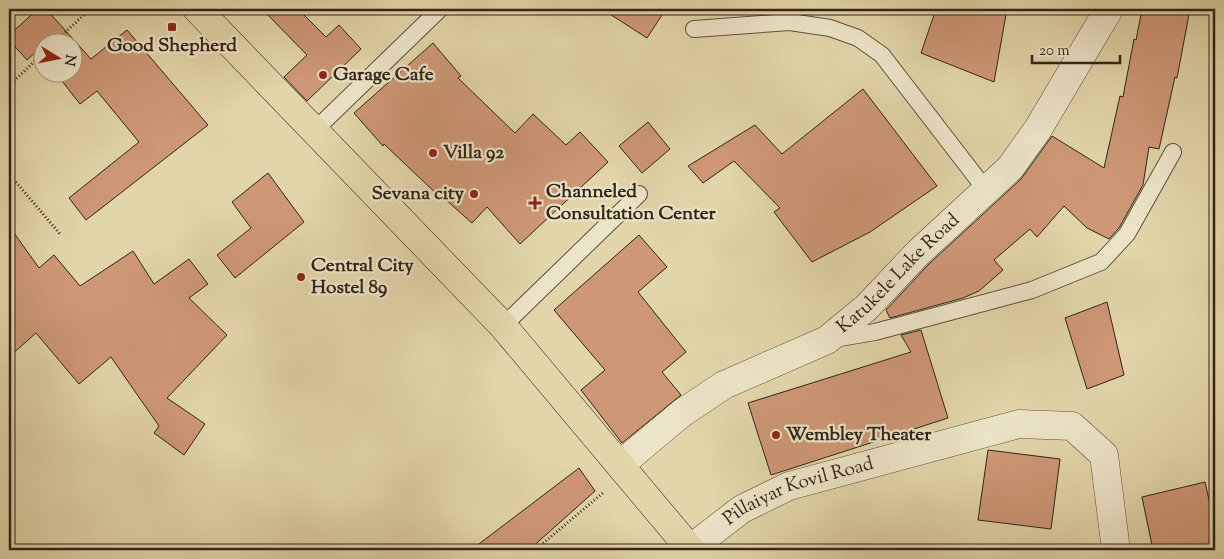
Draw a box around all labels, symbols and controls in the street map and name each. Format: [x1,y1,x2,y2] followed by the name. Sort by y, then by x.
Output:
[166,21,178,33] marker: Good Shepherd
[32,32,82,82] north arrow
[1032,32,1119,64] scale bar
[107,33,237,60] place label: Good Shepherd
[1039,41,1070,62] text: 20 m
[58,53,80,67] text: N
[333,62,434,89] place label: Garage Cafe
[317,69,329,81] marker: Garage Cafe
[443,140,504,167] place label: Villa 92
[427,147,439,159] marker: Villa 92
[546,179,716,228] place label: Channeled Consultation Center
[372,181,465,208] place label: Sevana city
[468,188,480,200] marker: Sevana city
[528,196,542,210] marker: Channeled Consultation Center
[831,207,966,340] street label: Katukele Lake Road
[311,253,414,302] place label: Central City Hostel 89
[295,271,307,283] marker: Central City Hostel 89
[786,422,932,449] place label: Wembley Theater
[770,429,782,441] marker: Wembley Theater
[717,450,877,532] street label: Pillaiyar Kovil Road

